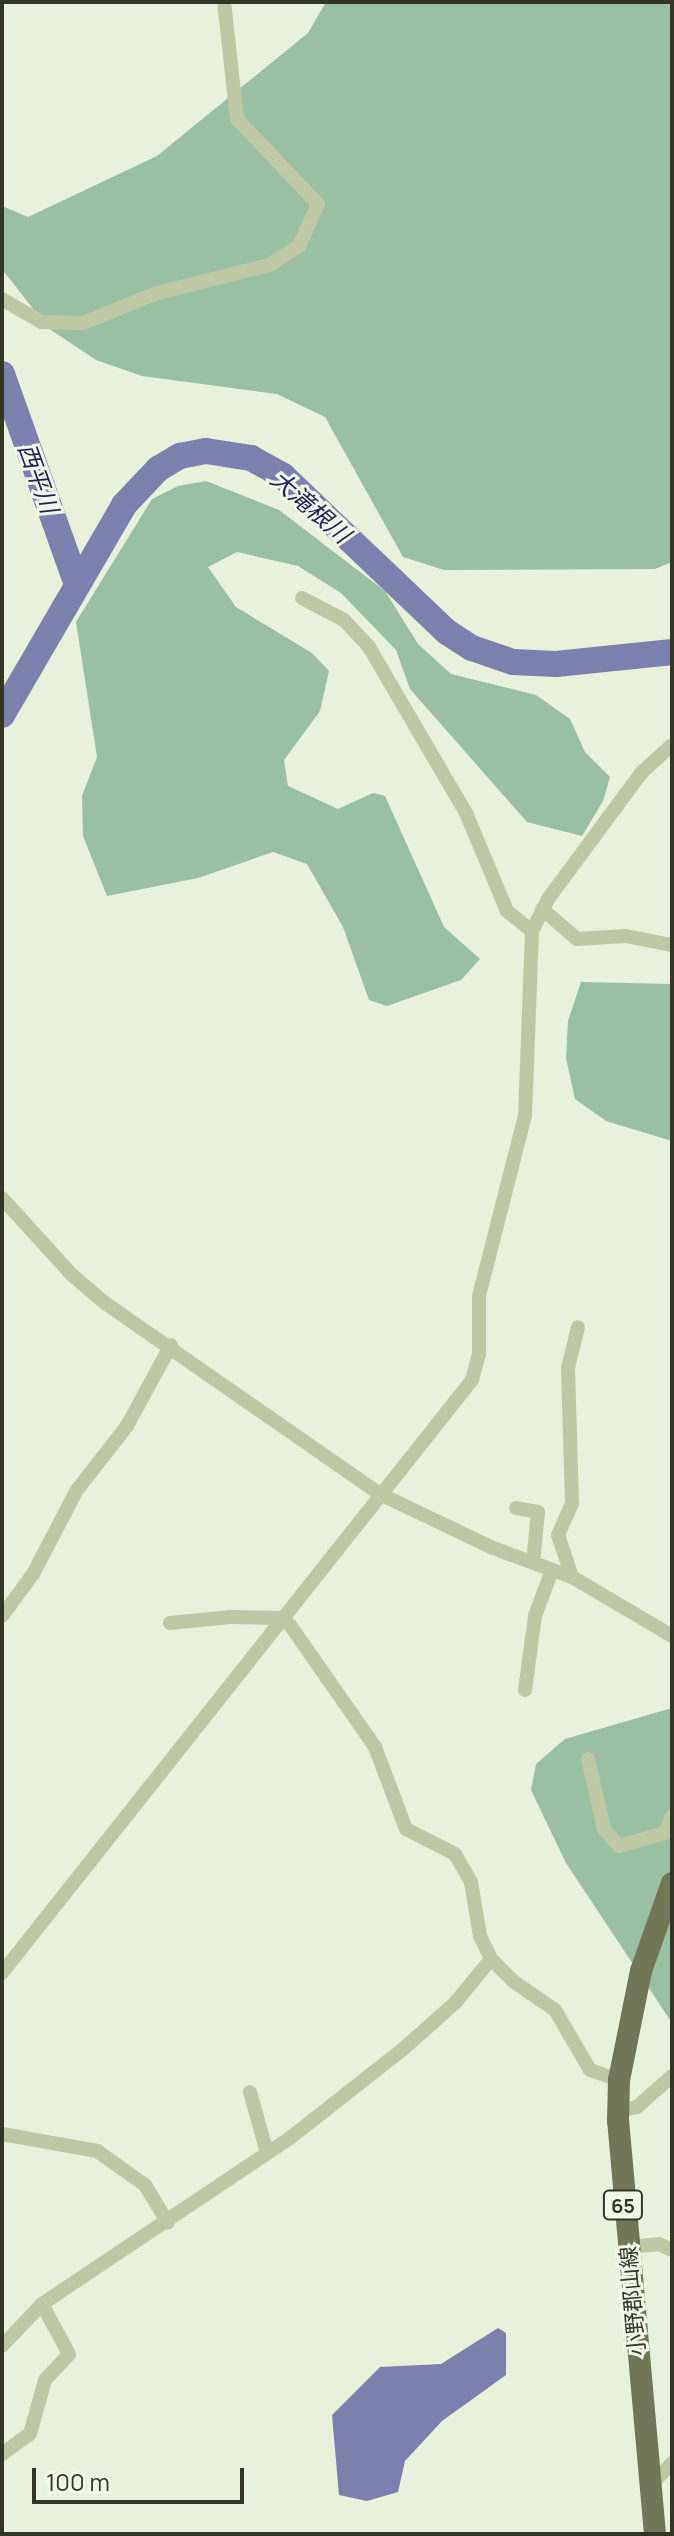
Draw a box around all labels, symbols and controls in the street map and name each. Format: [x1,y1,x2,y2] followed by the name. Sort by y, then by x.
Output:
[13,439,65,517] water label: 西平川
[265,464,357,548] water label: 大滝根川
[601,2189,645,2221] road number: 65
[615,2245,651,2357] street label: 小野郡山線
[36,2452,248,2502] scale bar
[46,2465,110,2498] text: 100 m

